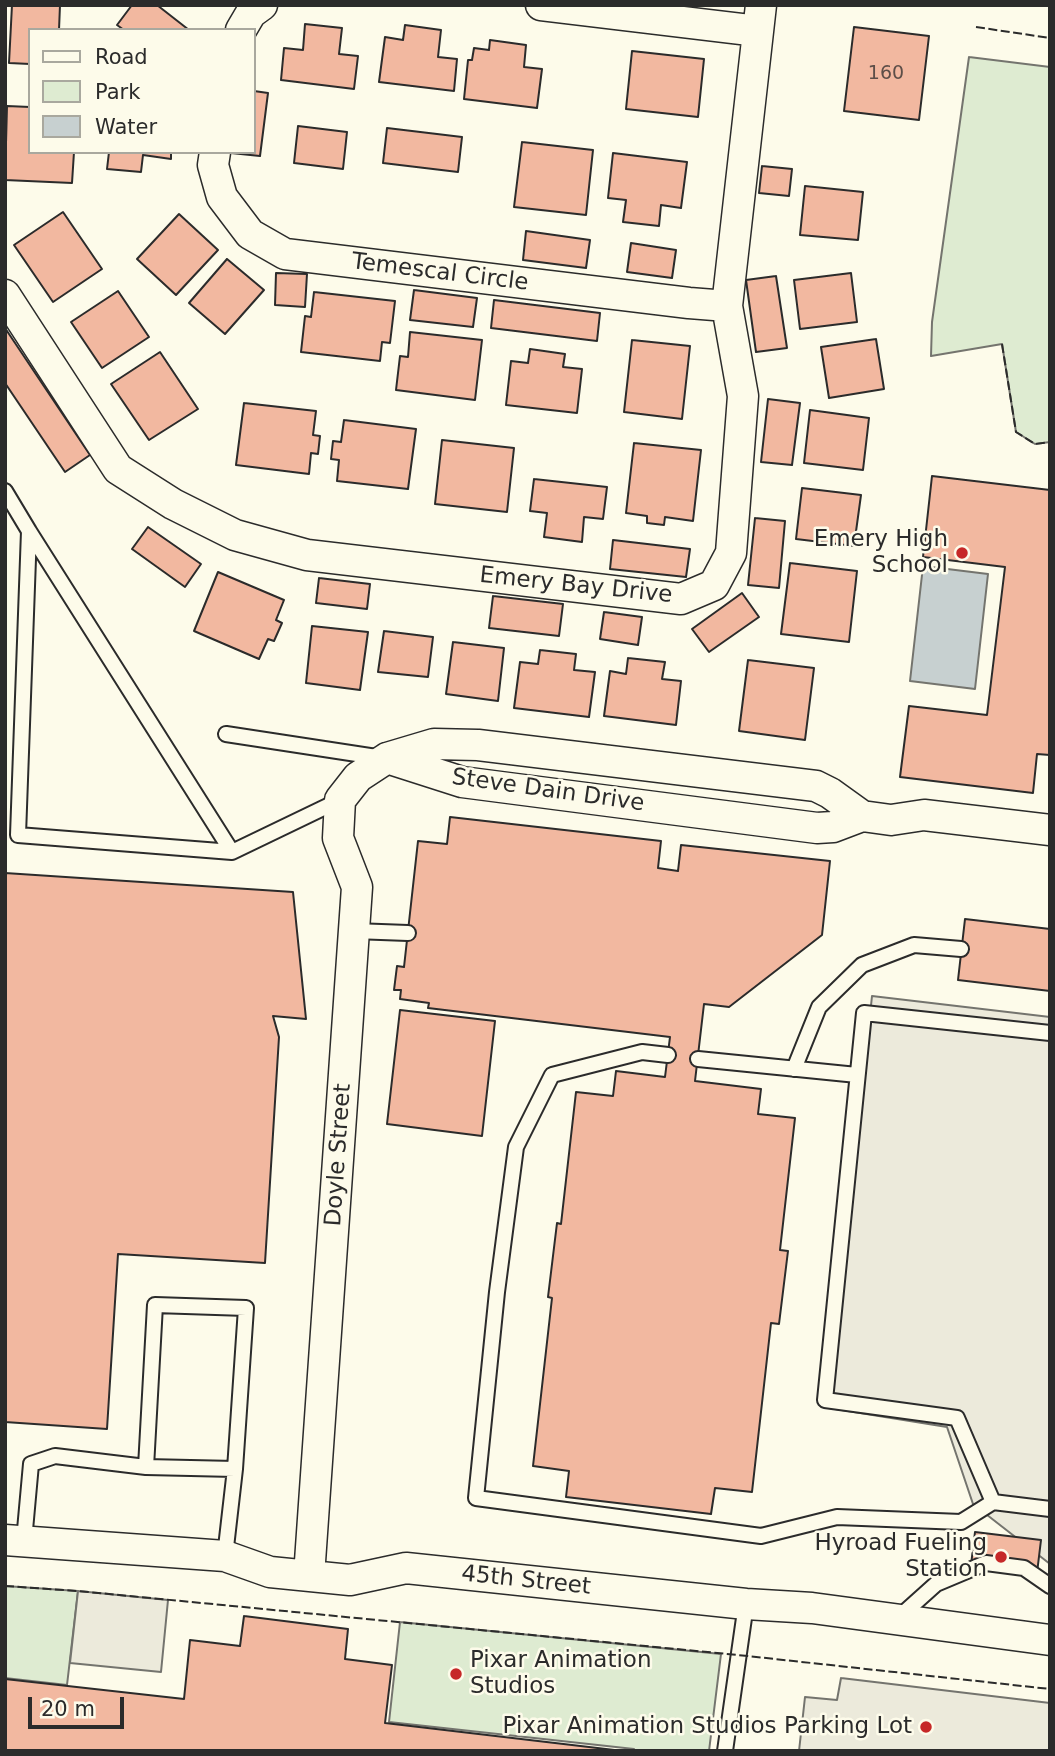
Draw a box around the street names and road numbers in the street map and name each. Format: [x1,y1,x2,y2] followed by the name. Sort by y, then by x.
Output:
[350,248,530,298] street label: Temescal Circle
[478,562,674,610] street label: Emery Bay Drive
[450,764,646,818] street label: Steve Dain Drive
[320,1083,358,1227] street label: Doyle Street
[460,1560,592,1602] street label: 45th Street

